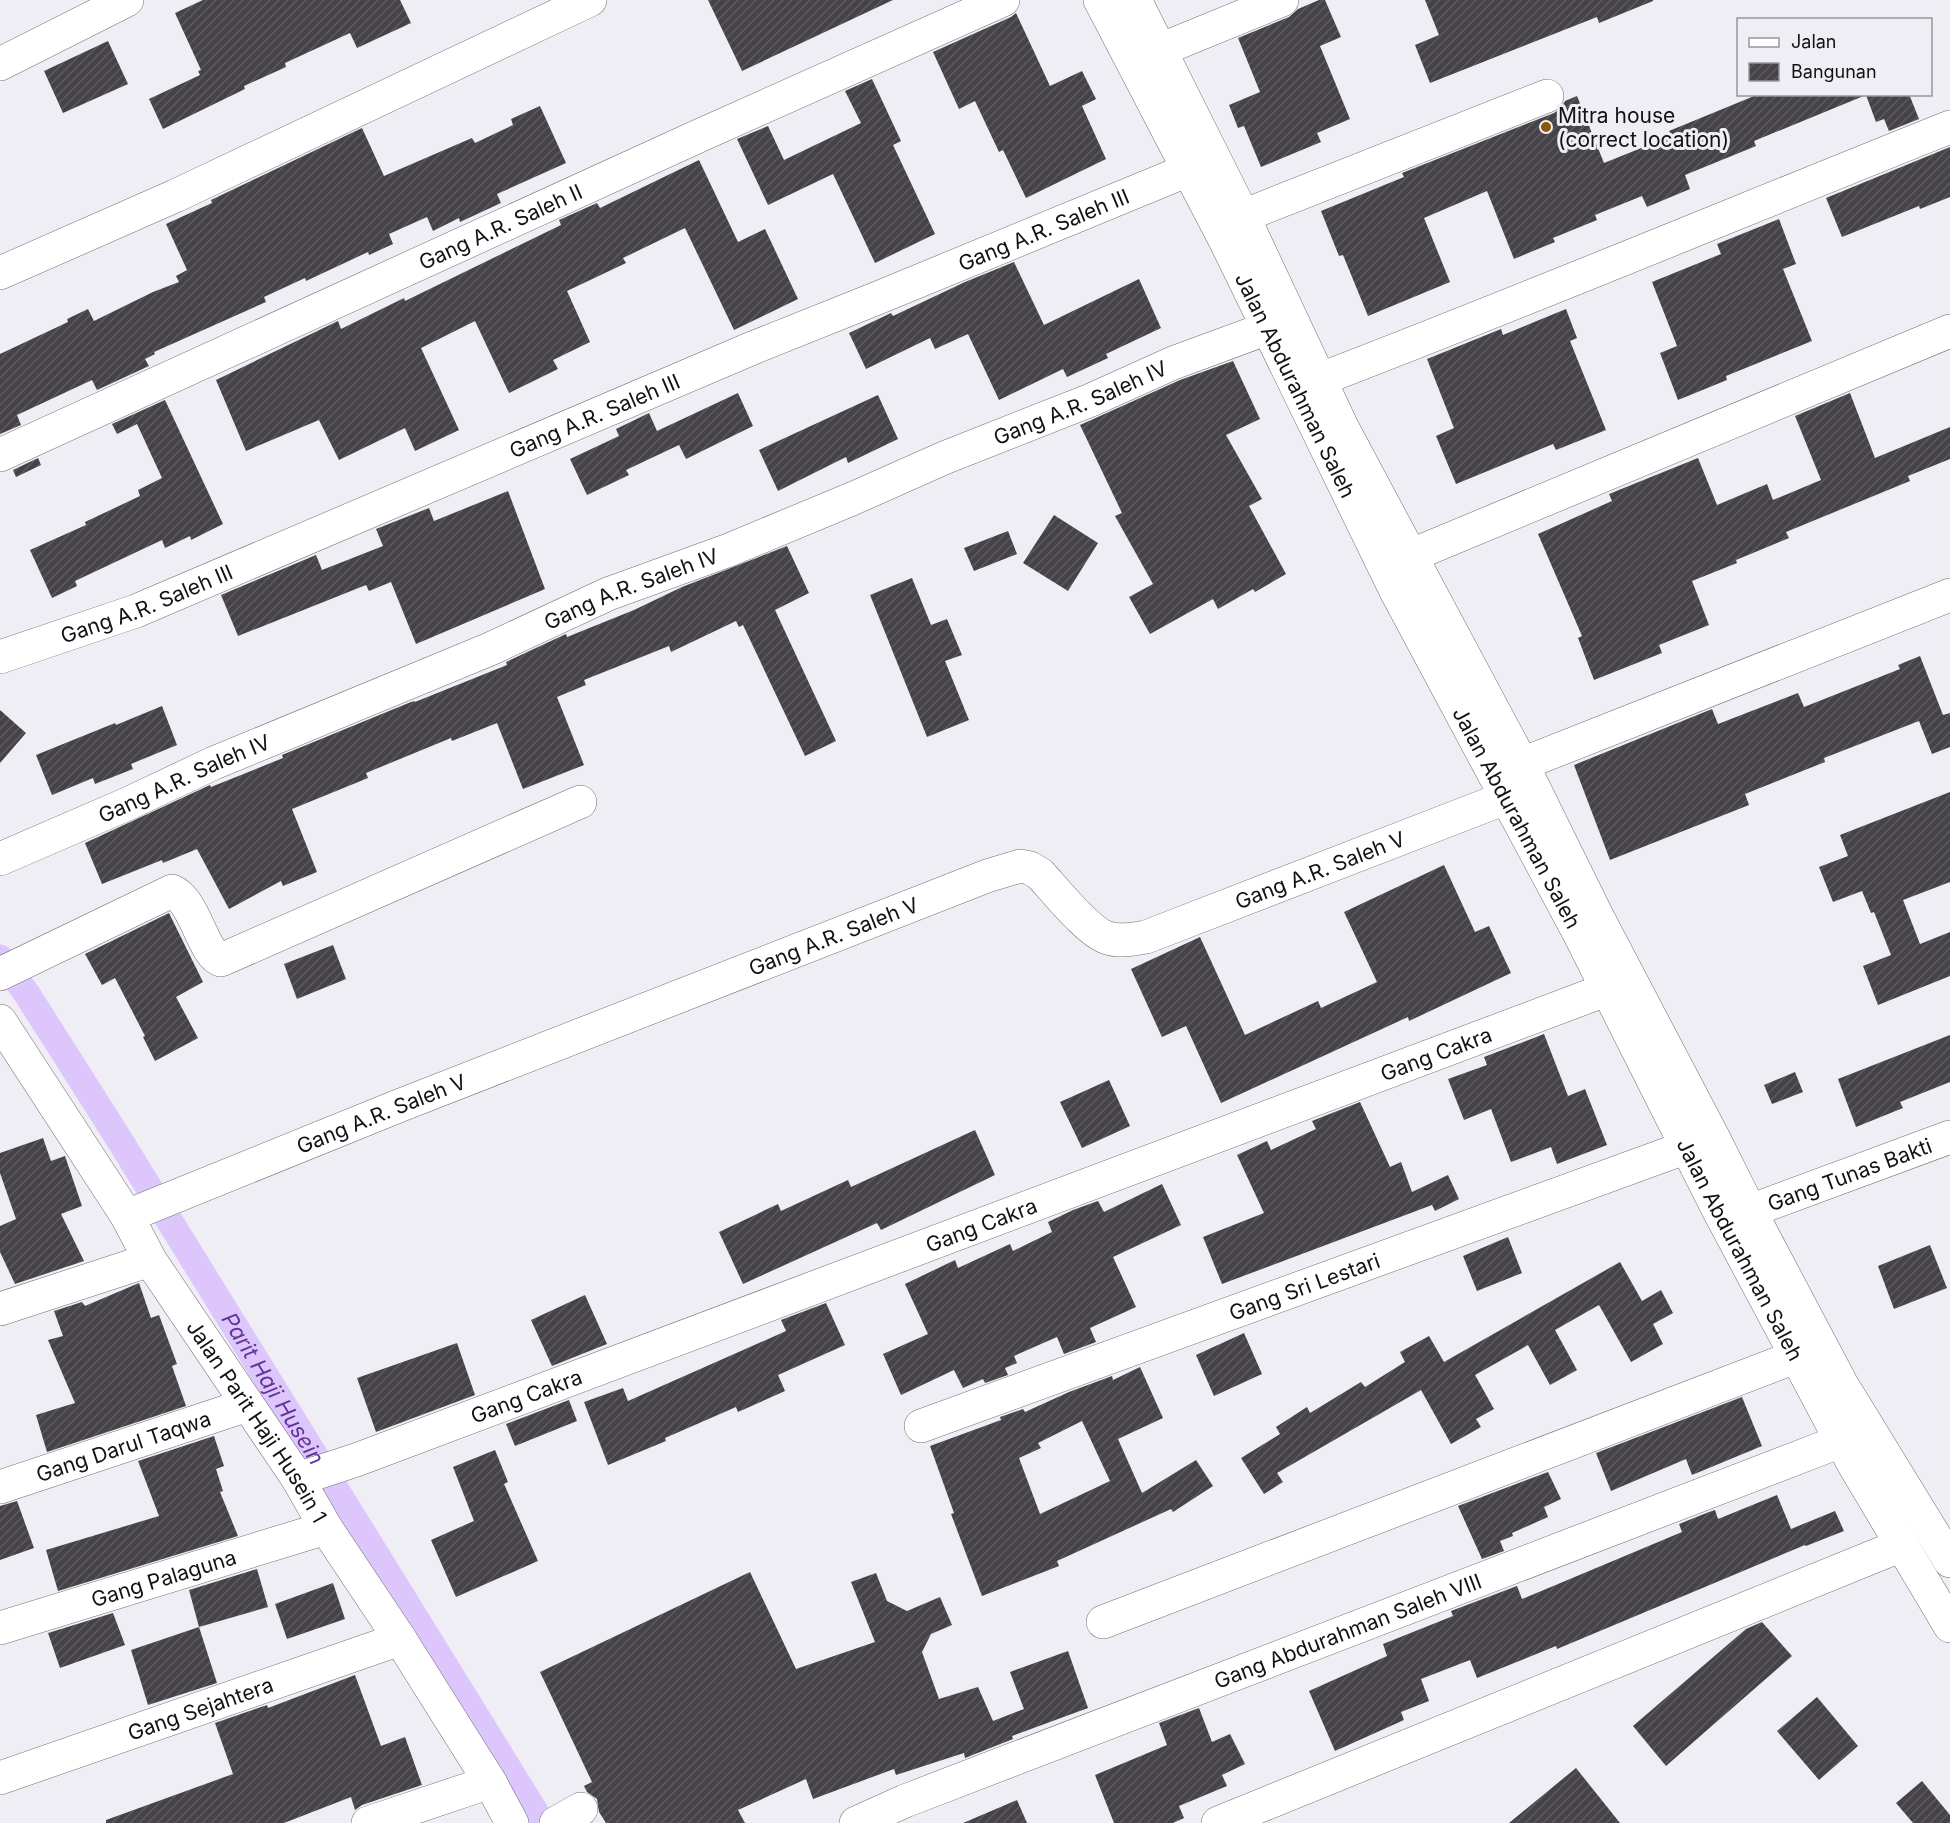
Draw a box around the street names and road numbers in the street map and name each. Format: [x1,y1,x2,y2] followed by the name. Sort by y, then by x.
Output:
[415,178,586,275] street label: Gang A.R. Saleh II
[954,183,1133,276] street label: Gang A.R. Saleh III
[1230,268,1361,502] street label: Jalan Abdurahman Saleh
[990,355,1171,450] street label: Gang A.R. Saleh IV
[506,368,683,463] street label: Gang A.R. Saleh III
[540,542,722,635] street label: Gang A.R. Saleh IV
[57,559,236,648] street label: Gang A.R. Saleh III
[1448,703,1587,933] street label: Jalan Abdurahman Saleh
[94,729,274,828] street label: Gang A.R. Saleh IV
[1231,826,1408,914] street label: Gang A.R. Saleh V
[745,892,922,980] street label: Gang A.R. Saleh V
[1377,1021,1495,1086] street label: Gang Cakra
[293,1068,469,1159] street label: Gang A.R. Saleh V
[1764,1132,1935,1216] street label: Gang Tunas Bakti
[1672,1134,1809,1365] street label: Jalan Abdurahman Saleh
[922,1192,1040,1257] street label: Gang Cakra
[1226,1247,1383,1325] street label: Gang Sri Lestari
[182,1315,333,1527] street label: Jalan Parit Haji Husein 1
[467,1364,585,1428] street label: Gang Cakra
[33,1405,214,1487] street label: Gang Darul Taqwa
[88,1544,239,1612] street label: Gang Palaguna
[1210,1568,1485,1693] street label: Gang Abdurahman Saleh VIII
[124,1672,276,1745] street label: Gang Sejahtera

